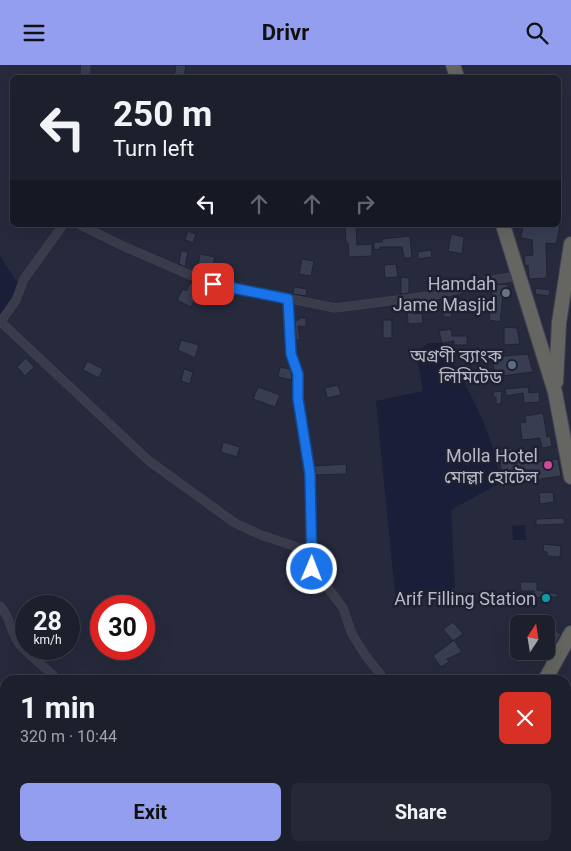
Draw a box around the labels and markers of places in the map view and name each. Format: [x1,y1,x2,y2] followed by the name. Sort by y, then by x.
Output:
[192,263,234,305] pin
[393,273,496,315] place label: Hamdah Jame Masjid
[500,287,512,299] marker: Hamdah Jame Masjid
[409,345,502,387] place label: অগ্রণী ব্যাংক লিমিটেড
[506,359,518,371] marker: অগ্রণী ব্যাংক লিমিটেড
[444,445,539,487] place label: Molla Hotel মোল্লা হোটেল
[542,459,554,471] marker: Molla Hotel মোল্লা হোটেল
[394,588,536,609] place label: Arif Filling Station
[540,592,552,604] marker: Arif Filling Station

